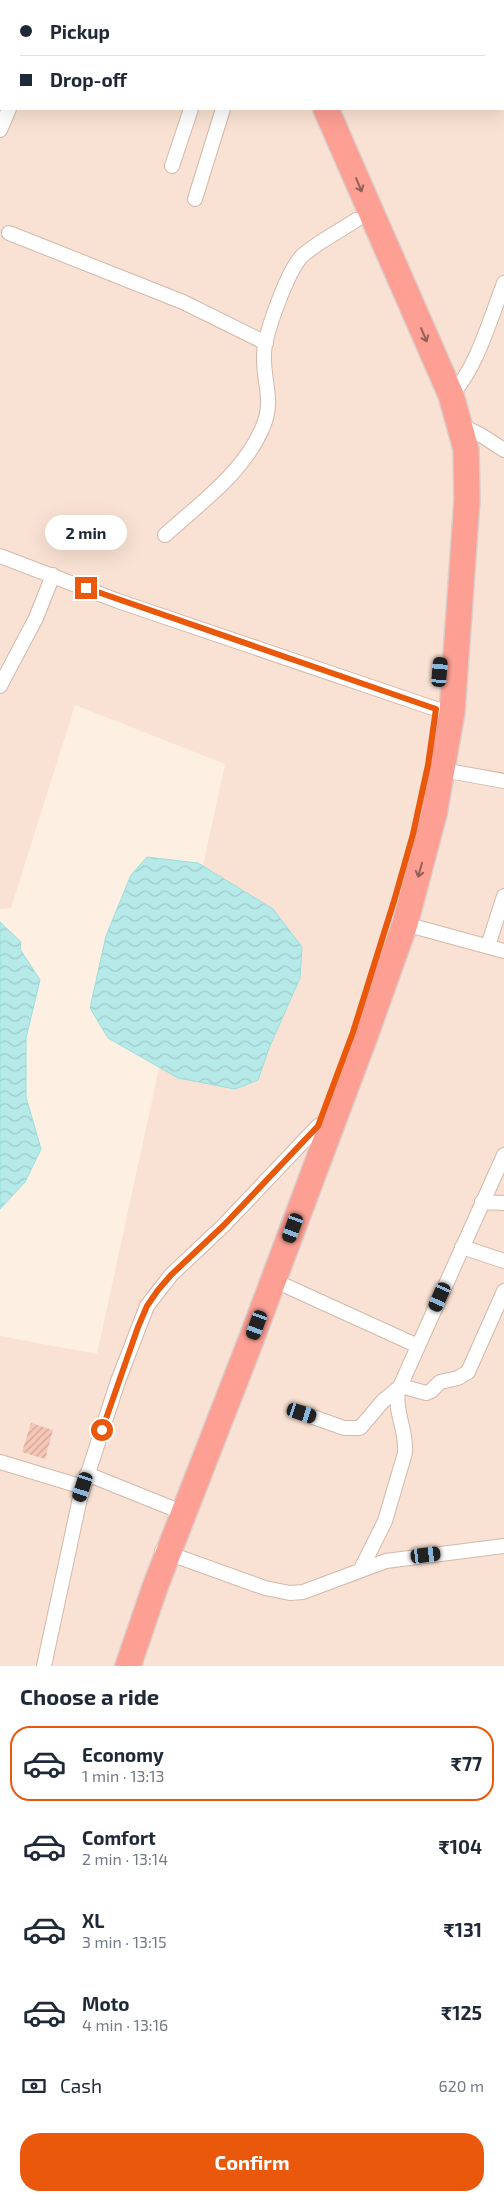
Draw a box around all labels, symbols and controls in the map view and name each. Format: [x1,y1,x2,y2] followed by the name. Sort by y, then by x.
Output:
[50,20,110,43] text: Pickup
[50,68,127,91] text: Drop-off
[355,177,365,192] one-way arrow
[420,327,430,342] one-way arrow
[45,516,127,550] callout: 2 min
[66,523,106,542] text: 2 min
[75,577,97,599] route end
[431,656,448,688] car
[415,862,424,878] one-way arrow
[280,1211,305,1245] car
[427,1280,452,1314] car
[244,1308,269,1342] car
[285,1401,318,1425] car
[91,1419,113,1441] route start
[71,1470,94,1504] car
[410,1546,441,1564] car
[20,1683,159,1709] text: Choose a ride
[22,1741,67,1786] icon: car
[82,1743,164,1766] text: Economy
[451,1752,482,1775] text: ₹77
[82,1766,164,1785] text: 1 min · 13:13
[22,1824,67,1869] icon: car
[82,1826,156,1849] text: Comfort
[438,1835,482,1858] text: ₹104
[82,1849,168,1868] text: 2 min · 13:14
[22,1907,67,1952] icon: car
[82,1909,104,1932] text: XL
[444,1918,482,1941] text: ₹131
[82,1932,167,1951] text: 3 min · 13:15
[22,1990,67,2035] icon: car
[82,1992,130,2015] text: Moto
[441,2001,482,2024] text: ₹125
[82,2015,168,2034] text: 4 min · 13:16
[20,2072,48,2100] icon: cash
[60,2074,102,2097] text: Cash
[439,2076,484,2095] text: 620 m
[20,2133,484,2191] button: Confirm

